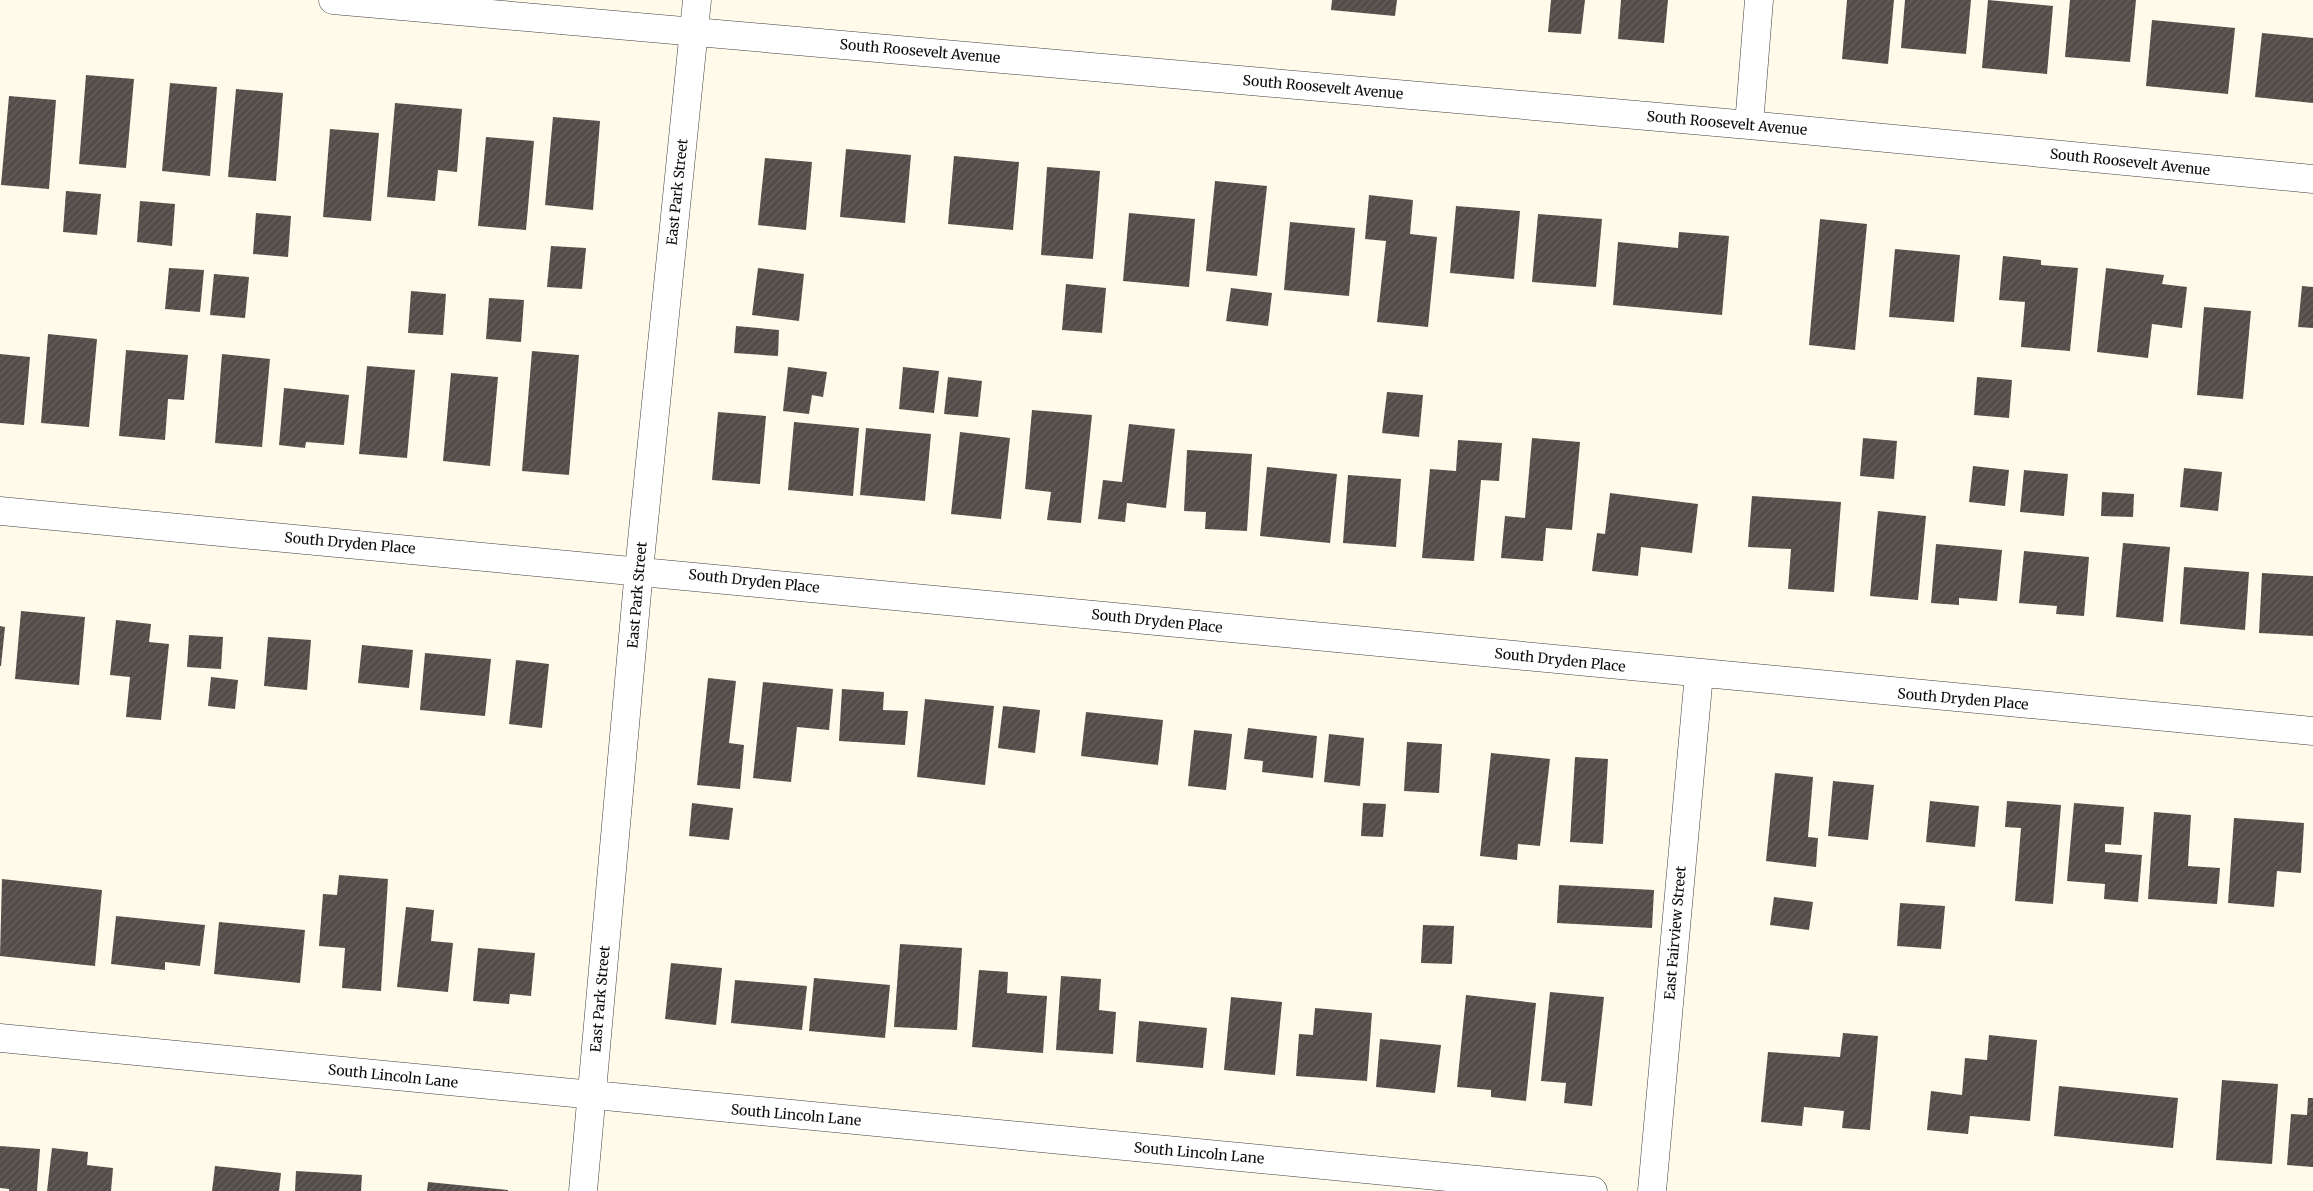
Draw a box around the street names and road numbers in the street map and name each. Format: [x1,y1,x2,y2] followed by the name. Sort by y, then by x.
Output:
[839,35,1001,67] street label: South Roosevelt Avenue
[1242,71,1404,103] street label: South Roosevelt Avenue
[1646,107,1808,139] street label: South Roosevelt Avenue
[662,137,692,246] street label: East Park Street
[2049,145,2211,179] street label: South Roosevelt Avenue
[284,528,416,558] street label: South Dryden Place
[623,540,651,649] street label: East Park Street
[688,565,820,597] street label: South Dryden Place
[1091,605,1223,637] street label: South Dryden Place
[1494,644,1626,676] street label: South Dryden Place
[1897,684,2029,714] street label: South Dryden Place
[1660,865,1690,1001] street label: East Fairview Street
[586,944,614,1053] street label: East Park Street
[327,1060,459,1092] street label: South Lincoln Lane
[730,1100,862,1130] street label: South Lincoln Lane
[1133,1138,1265,1168] street label: South Lincoln Lane

